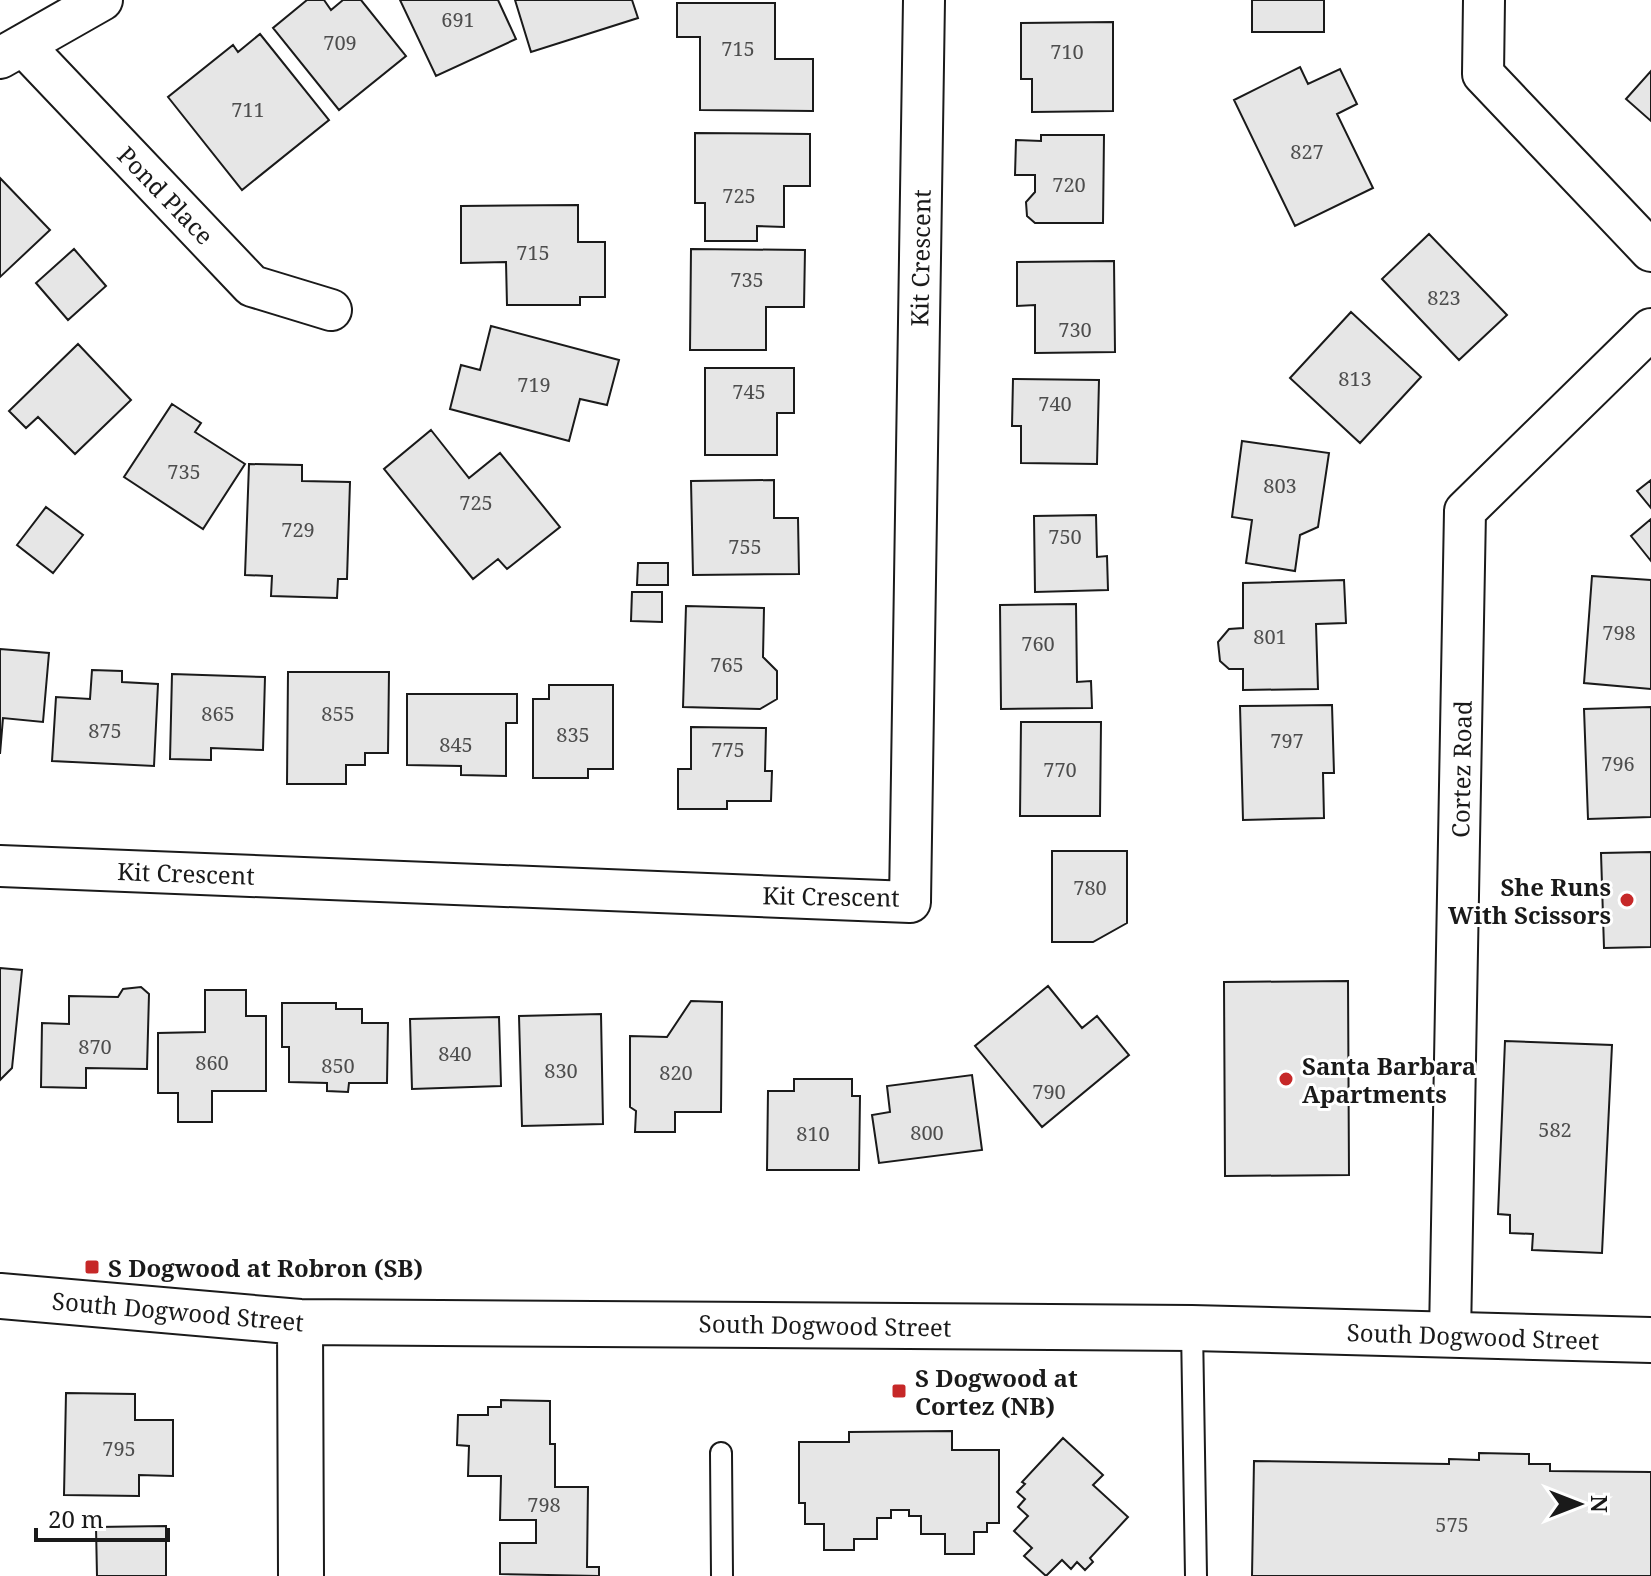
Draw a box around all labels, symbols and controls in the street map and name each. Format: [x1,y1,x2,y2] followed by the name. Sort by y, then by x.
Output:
[441,6,475,33] house number: 691
[323,29,357,56] house number: 709
[721,35,755,62] house number: 715
[1050,38,1084,65] house number: 710
[231,96,265,123] house number: 711
[1290,138,1324,165] house number: 827
[111,139,221,251] street label: Pond Place
[1052,171,1086,198] house number: 720
[722,182,756,209] house number: 725
[902,189,938,327] street label: Kit Crescent
[516,239,550,266] house number: 715
[730,266,764,293] house number: 735
[1427,284,1461,311] house number: 823
[1058,316,1092,343] house number: 730
[1338,365,1372,392] house number: 813
[517,371,551,398] house number: 719
[732,378,766,405] house number: 745
[1038,390,1072,417] house number: 740
[167,458,201,485] house number: 735
[1263,472,1297,499] house number: 803
[459,489,493,516] house number: 725
[281,516,315,543] house number: 729
[1048,523,1082,550] house number: 750
[728,533,762,560] house number: 755
[1602,619,1636,646] house number: 798
[1253,623,1287,650] house number: 801
[1021,630,1055,657] house number: 760
[710,651,744,678] house number: 765
[201,700,235,727] house number: 865
[321,700,355,727] house number: 855
[1443,700,1479,838] street label: Cortez Road
[88,717,122,744] house number: 875
[556,721,590,748] house number: 835
[1270,727,1304,754] house number: 797
[439,731,473,758] house number: 845
[711,736,745,763] house number: 775
[1601,750,1635,777] house number: 796
[1043,756,1077,783] house number: 770
[117,854,255,892] street label: Kit Crescent
[1448,870,1611,931] place label: She Runs With Scissors
[1073,874,1107,901] house number: 780
[762,878,900,914] street label: Kit Crescent
[1618,891,1636,909] marker: She Runs With Scissors
[78,1033,112,1060] house number: 870
[438,1040,472,1067] house number: 840
[195,1049,229,1076] house number: 860
[1302,1049,1476,1110] place label: Santa Barbara Apartments
[321,1052,355,1079] house number: 850
[544,1057,578,1084] house number: 830
[659,1059,693,1086] house number: 820
[1277,1070,1295,1088] marker: Santa Barbara Apartments
[1032,1078,1066,1105] house number: 790
[1538,1116,1572,1143] house number: 582
[910,1119,944,1146] house number: 800
[796,1120,830,1147] house number: 810
[108,1251,423,1284] place label: S Dogwood at Robron (SB)
[83,1258,101,1276] marker: S Dogwood at Robron (SB)
[51,1284,305,1338] street label: South Dogwood Street
[698,1306,952,1344] street label: South Dogwood Street
[1346,1315,1600,1357] street label: South Dogwood Street
[915,1361,1078,1422] place label: S Dogwood at Cortez (NB)
[890,1382,908,1400] marker: S Dogwood at Cortez (NB)
[102,1435,136,1462] house number: 795
[1539,1464,1619,1544] north arrow
[527,1491,561,1518] house number: 798
[36,1492,168,1542] scale bar
[1585,1495,1615,1513] text: N
[48,1502,104,1535] text: 20 m
[1435,1511,1469,1538] house number: 575

